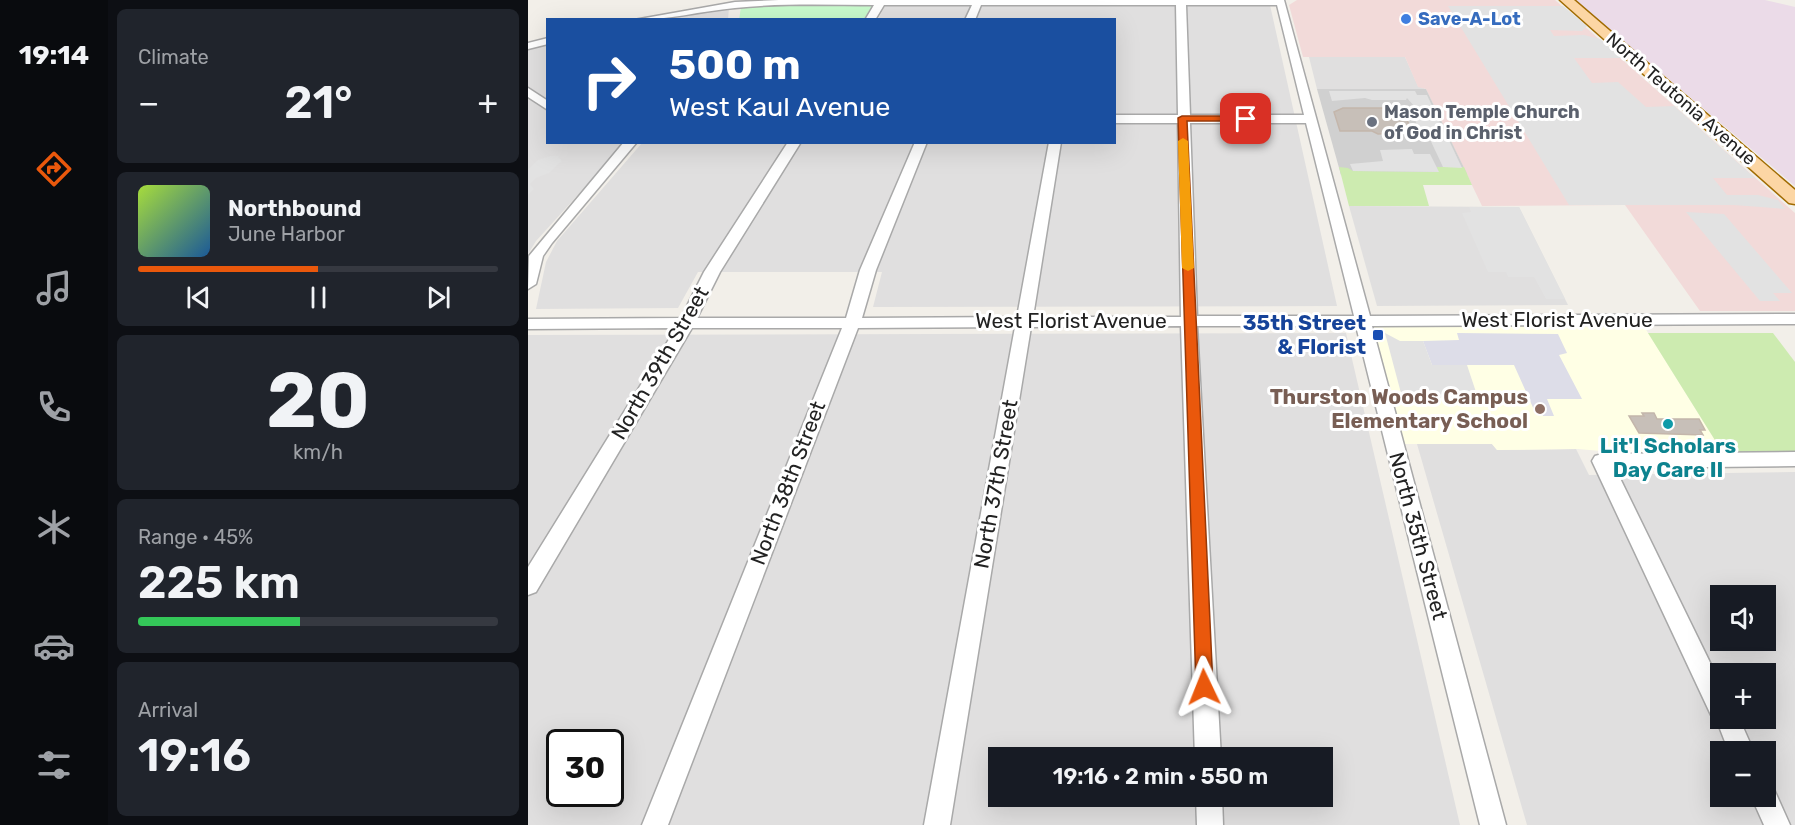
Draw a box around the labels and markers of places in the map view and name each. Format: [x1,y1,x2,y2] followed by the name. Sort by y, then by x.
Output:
[1418,8,1521,30] place label: Save-A-Lot
[1399,12,1413,26] marker: Save-A-Lot
[1220,93,1271,144] pin
[1384,101,1580,144] place label: Mason Temple Church of God in Christ
[1365,115,1379,129] marker: Mason Temple Church of God in Christ
[1243,310,1366,359] place label: 35th Street & Florist
[1371,328,1385,342] marker: 35th Street & Florist
[1270,384,1528,433] place label: Thurston Woods Campus Elementary School
[1533,402,1547,416] marker: Thurston Woods Campus Elementary School
[1661,417,1675,431] marker: Lit'l Scholars Day Care II
[1600,433,1736,482] place label: Lit'l Scholars Day Care II

